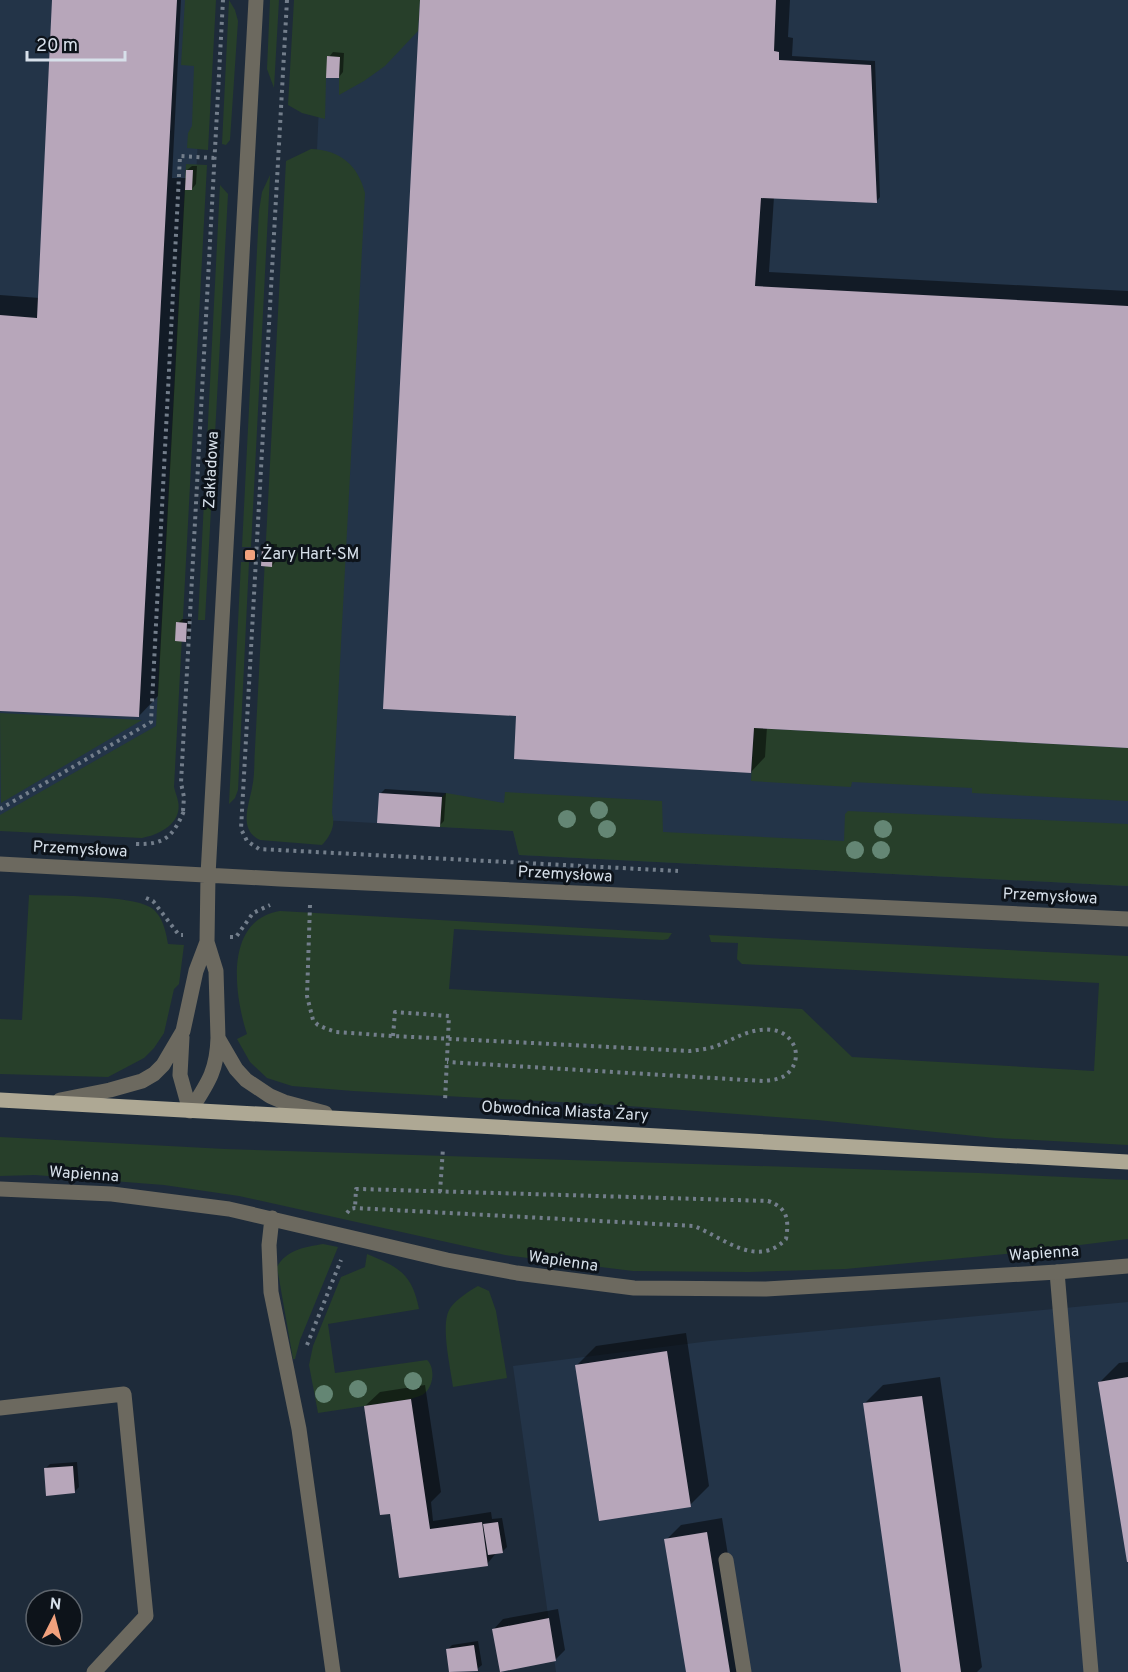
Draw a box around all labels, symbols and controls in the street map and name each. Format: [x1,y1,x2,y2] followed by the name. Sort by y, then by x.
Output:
[27,24,124,62] scale bar
[36,35,78,58] text: 20 m
[200,431,224,509] street label: Zakładowa
[262,544,359,565] place label: Żary Hart-SM
[243,548,257,562] marker: Żary Hart-SM
[32,838,128,862] street label: Przemysłowa
[517,863,613,887] street label: Przemysłowa
[1002,885,1098,909] street label: Przemysłowa
[481,1097,649,1126] street label: Obwodnica Miasta Żary
[48,1163,120,1187] street label: Wapienna
[1008,1242,1080,1266] street label: Wapienna
[527,1247,599,1277] street label: Wapienna
[24,1588,84,1648] north arrow
[49,1595,62,1616] text: N

